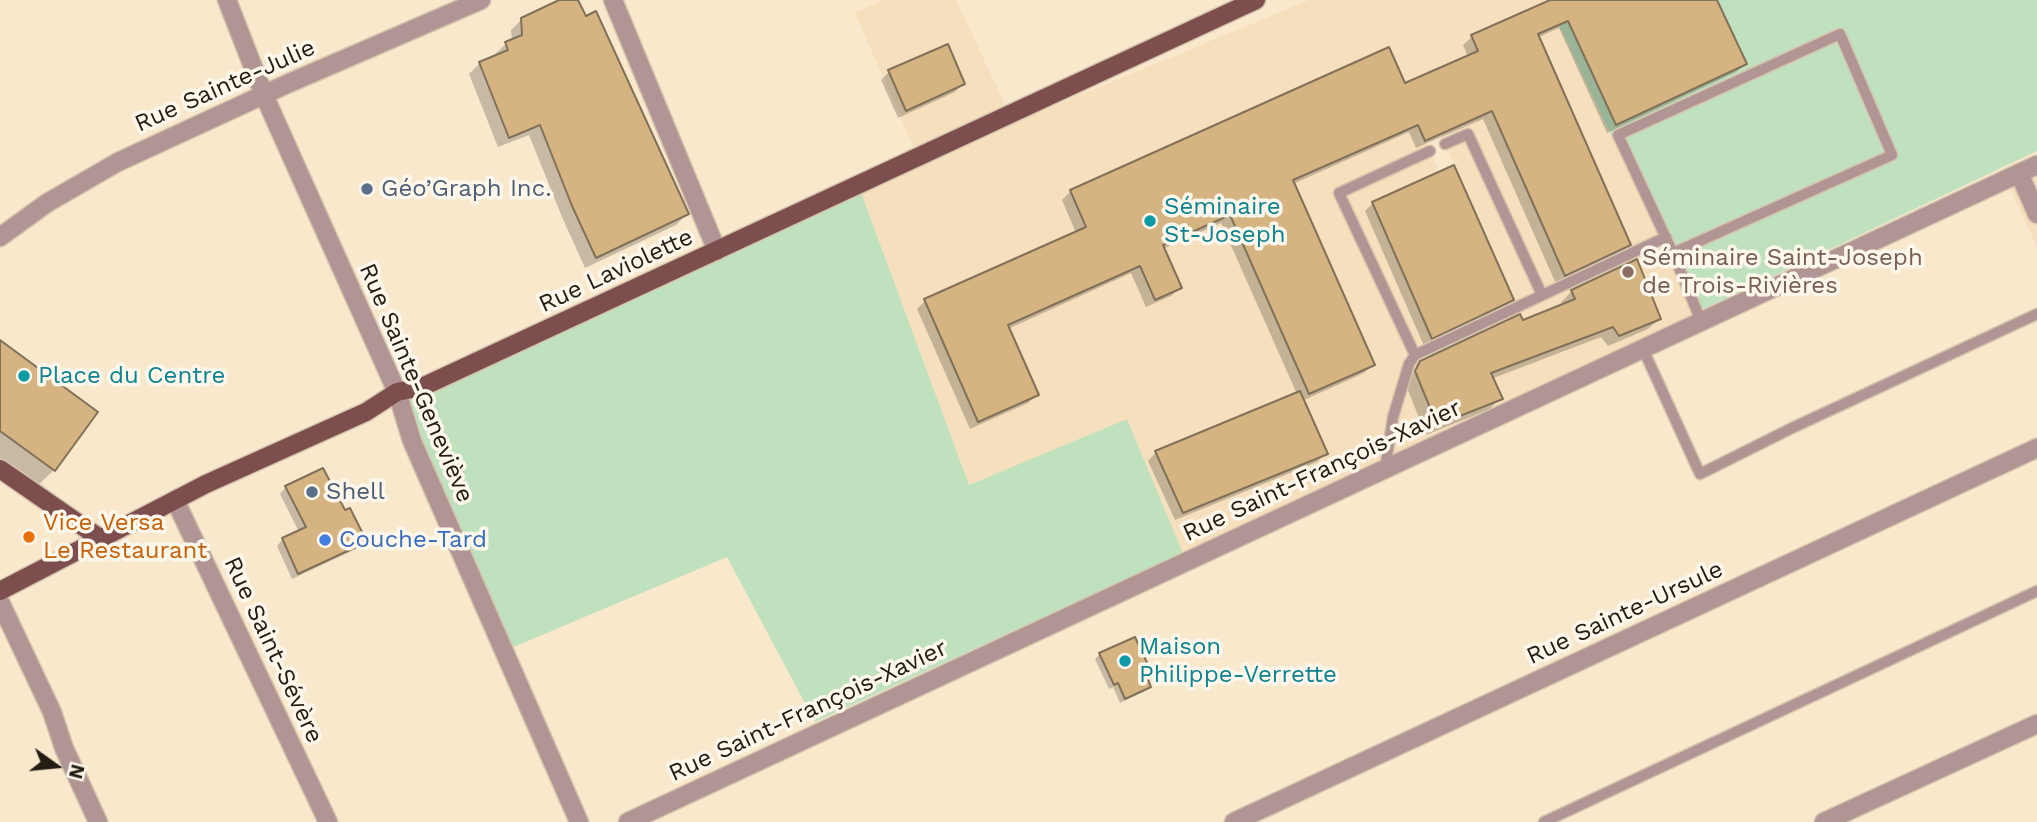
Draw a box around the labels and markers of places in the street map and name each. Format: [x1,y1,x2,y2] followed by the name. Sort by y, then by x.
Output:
[381,175,552,203] place label: Géo’Graph Inc.
[359,181,375,197] marker: Géo’Graph Inc.
[1164,193,1286,249] place label: Séminaire St-Joseph
[1142,213,1158,229] marker: Séminaire St-Joseph
[1642,244,1923,300] place label: Séminaire Saint-Joseph de Trois‑Rivières
[1620,264,1636,280] marker: Séminaire Saint-Joseph de Trois‑Rivières
[38,362,225,390] place label: Place du Centre
[16,368,32,384] marker: Place du Centre
[326,478,385,506] place label: Shell
[304,484,320,500] marker: Shell
[43,509,207,565] place label: Vice Versa Le Restaurant
[339,526,487,554] place label: Couche-Tard
[21,529,37,545] marker: Vice Versa Le Restaurant
[317,532,333,548] marker: Couche-Tard
[1139,633,1337,689] place label: Maison Philippe-Verrette
[1117,653,1133,669] marker: Maison Philippe-Verrette

